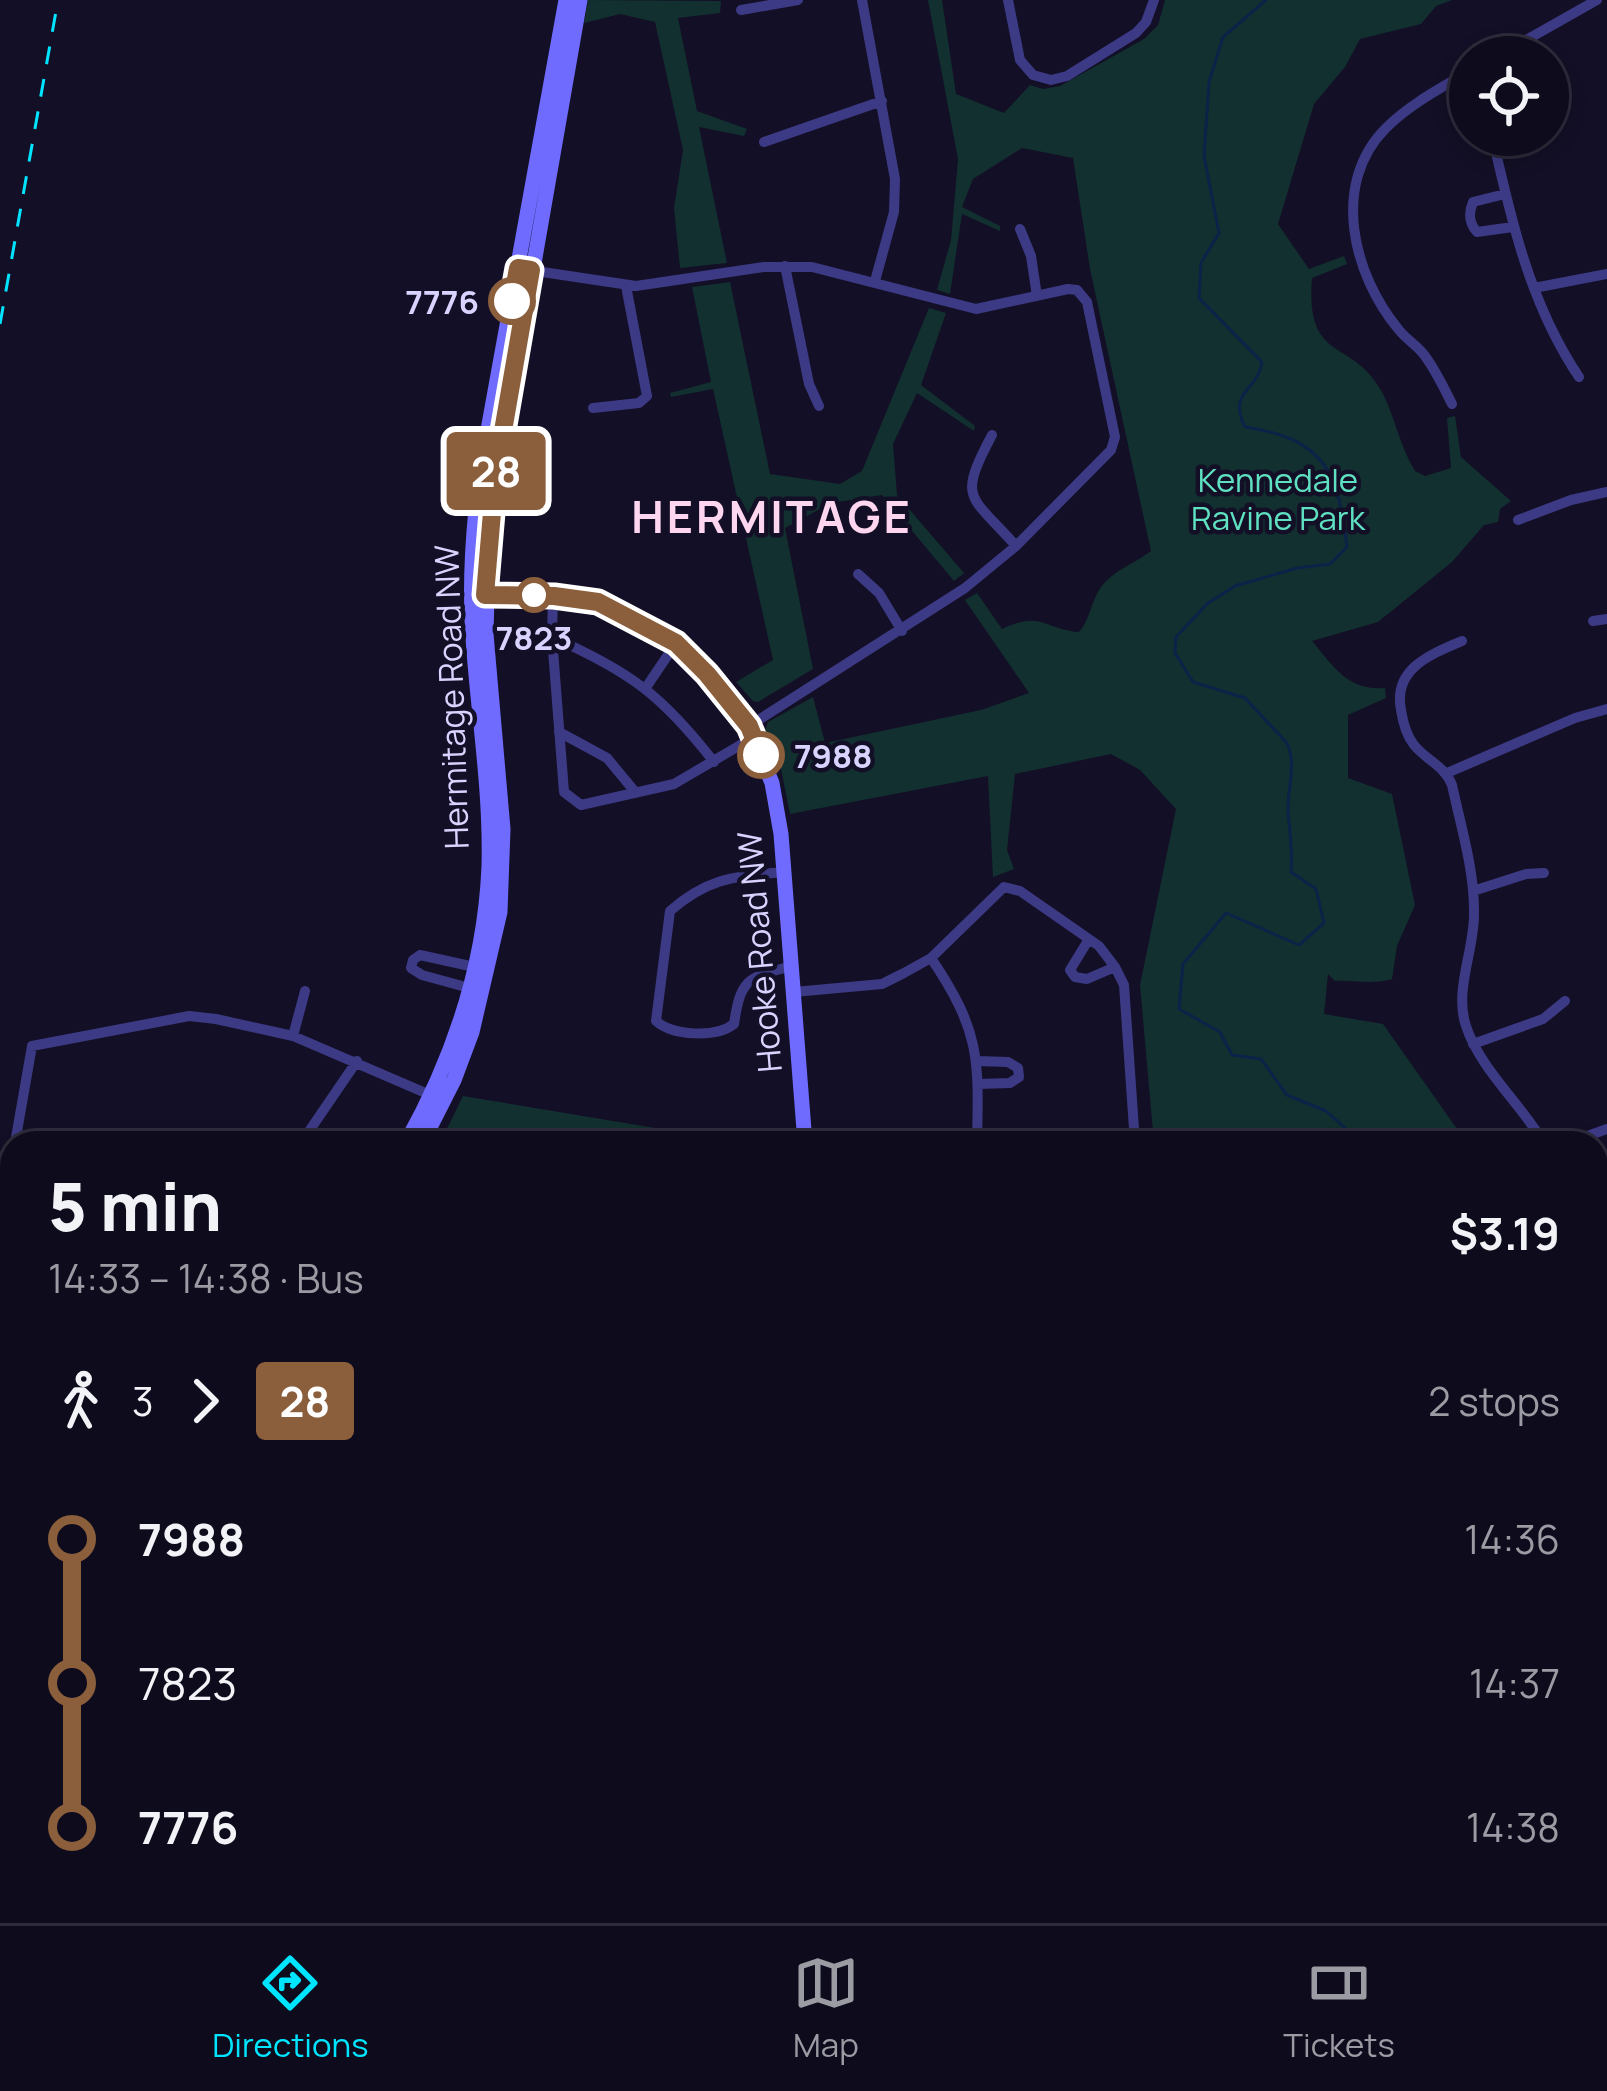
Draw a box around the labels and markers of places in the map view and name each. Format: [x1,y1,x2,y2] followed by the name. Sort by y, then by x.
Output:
[405,279,479,324] place label: 7776
[490,279,534,323] marker: 7776
[518,579,550,611] marker: 7823
[496,615,572,660] place label: 7823
[739,733,783,777] marker: 7988
[794,733,873,778] place label: 7988

